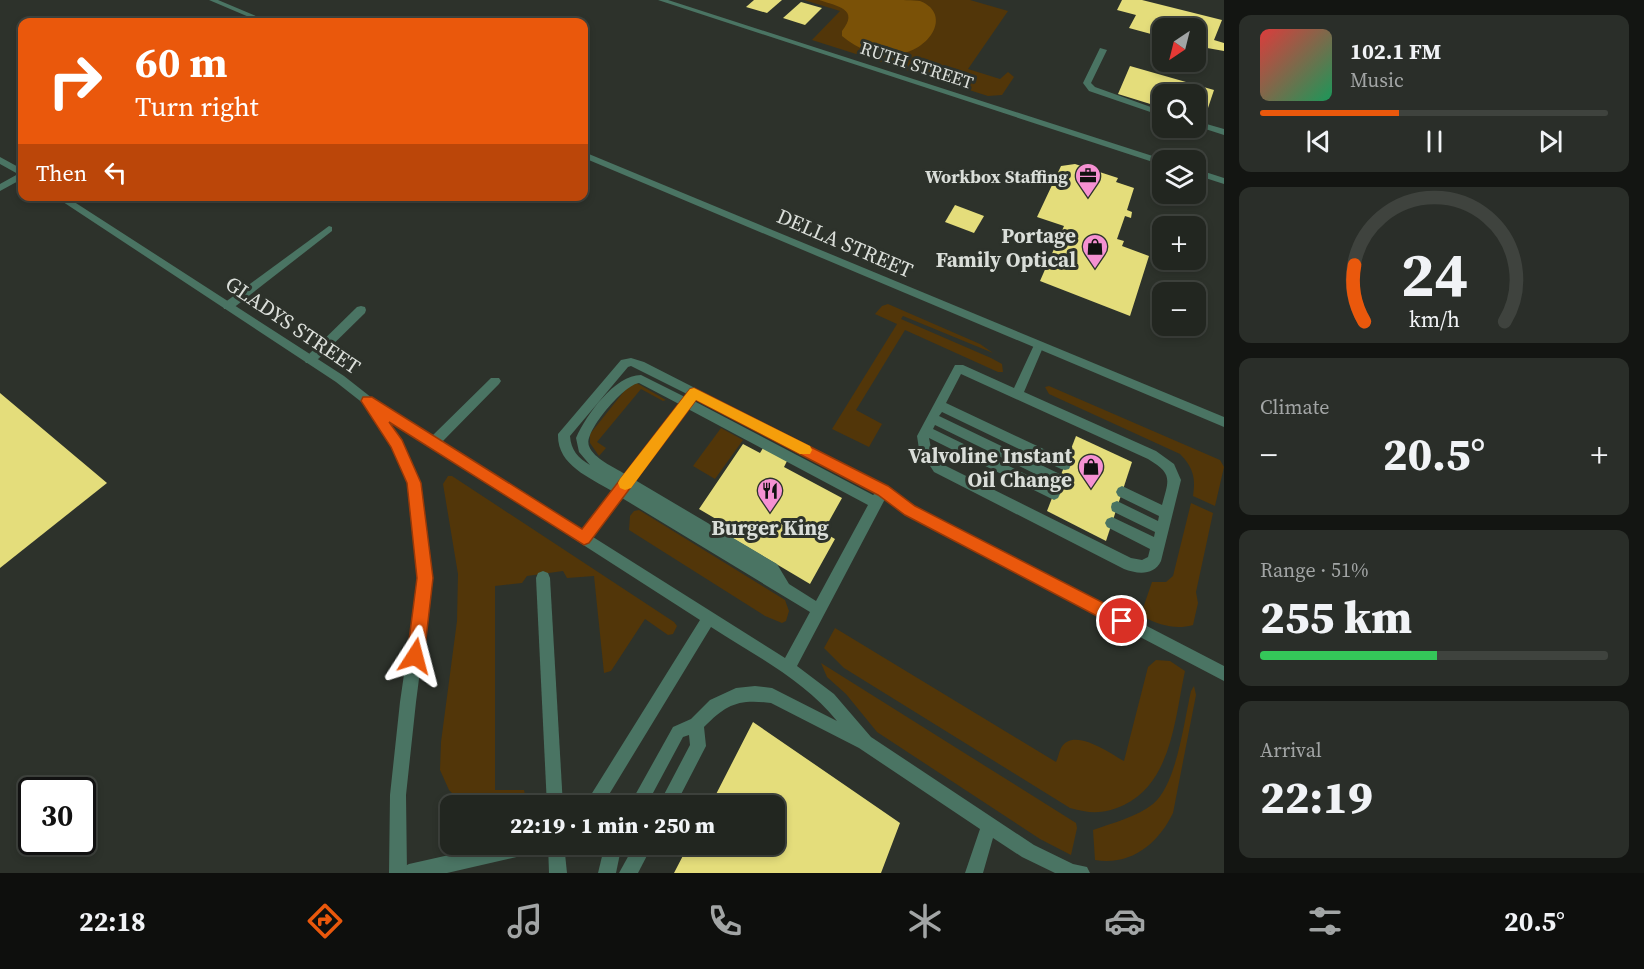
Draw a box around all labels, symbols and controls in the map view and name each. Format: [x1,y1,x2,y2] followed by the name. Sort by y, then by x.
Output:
[1152,18,1206,72] north arrow
[1152,18,1206,336] map controls
[135,33,228,91] text: 60 m
[857,35,977,95] street label: RUTH STREET
[1350,36,1441,66] text: 102.1 FM
[36,42,114,120] icon: right
[1350,66,1404,94] text: Music
[1152,84,1206,138] button: search
[135,88,259,125] text: Turn right
[1302,125,1335,158] icon: previous
[1418,125,1451,158] icon: pause
[1534,125,1567,158] icon: next
[1152,150,1206,204] button: layers
[99,156,132,189] icon: left
[36,158,87,188] text: Then
[1073,161,1103,199] office icon: Workbox Staffing
[925,164,1068,189] place label: Workbox Staffing
[772,201,918,285] street label: DELLA STREET
[1152,216,1206,270] button: +
[936,221,1076,274] place label: Portage Family Optical
[1400,231,1468,317] text: 24
[1080,232,1110,270] shop icon: Portage Family Optical
[220,269,366,381] street label: GLADYS STREET
[1152,282,1206,336] button: −
[1408,305,1460,334] text: km/h
[1260,393,1329,421] text: Climate
[1383,423,1485,485] text: 20.5°
[1260,432,1278,477] text: −
[1591,432,1608,477] text: +
[908,441,1072,494] place label: Valvoline Instant Oil Change
[1076,452,1106,490] shop icon: Valvoline Instant Oil Change
[755,476,785,514] restaurant icon: Burger King
[711,513,829,542] place label: Burger King
[1260,556,1369,584] text: Range · 51%
[1260,586,1412,648] text: 255 km
[1096,595,1147,646] pin
[1105,604,1138,637] icon: arrive
[383,624,447,688] position arrow
[1260,736,1322,764] text: Arrival
[1260,766,1373,828] text: 22:19
[18,777,96,855] speed limit sign: 30
[510,810,715,840] text: 22:19 · 1 min · 250 m
[304,900,346,942] icon: directions
[504,900,546,942] icon: music
[704,900,746,942] icon: phone
[904,900,946,942] icon: climate
[1104,900,1146,942] icon: car
[1304,900,1346,942] icon: filters
[79,903,146,940] text: 22:18
[1504,903,1565,940] text: 20.5°

